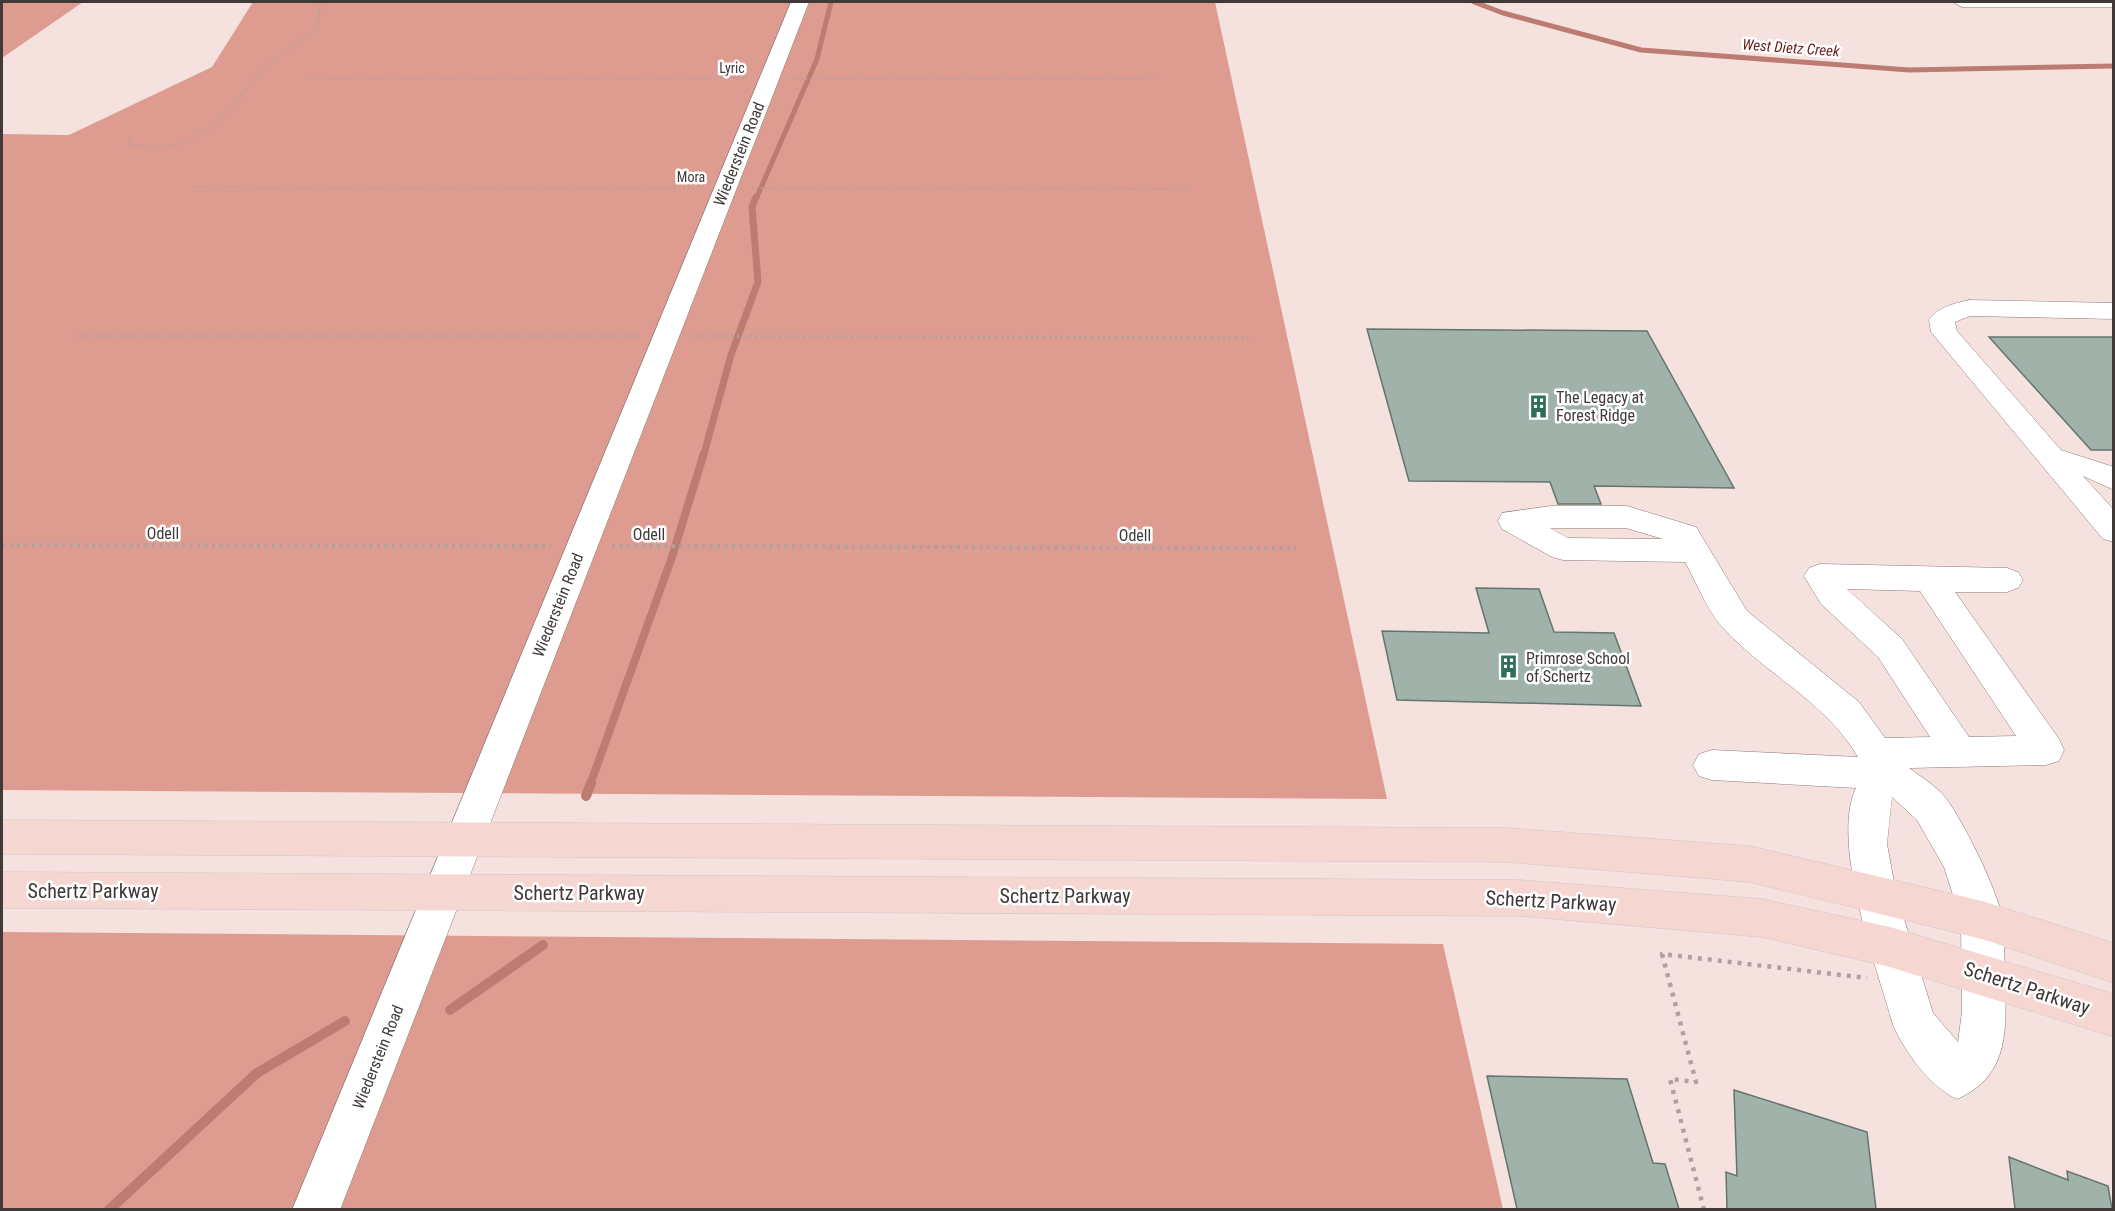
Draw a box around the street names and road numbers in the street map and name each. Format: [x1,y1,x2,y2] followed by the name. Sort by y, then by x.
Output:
[719,60,745,76] street label: Lyric
[710,99,768,209] street label: Wiederstein Road
[677,169,705,185] street label: Mora
[147,524,179,543] street label: Odell
[633,525,665,544] street label: Odell
[1119,526,1151,545] street label: Odell
[529,550,587,660] street label: Wiederstein Road
[28,879,158,903] street label: Schertz Parkway
[514,881,644,905] street label: Schertz Parkway
[1000,884,1130,908] street label: Schertz Parkway
[1485,886,1617,916] street label: Schertz Parkway
[1961,956,2093,1020] street label: Schertz Parkway
[349,1002,407,1112] street label: Wiederstein Road

